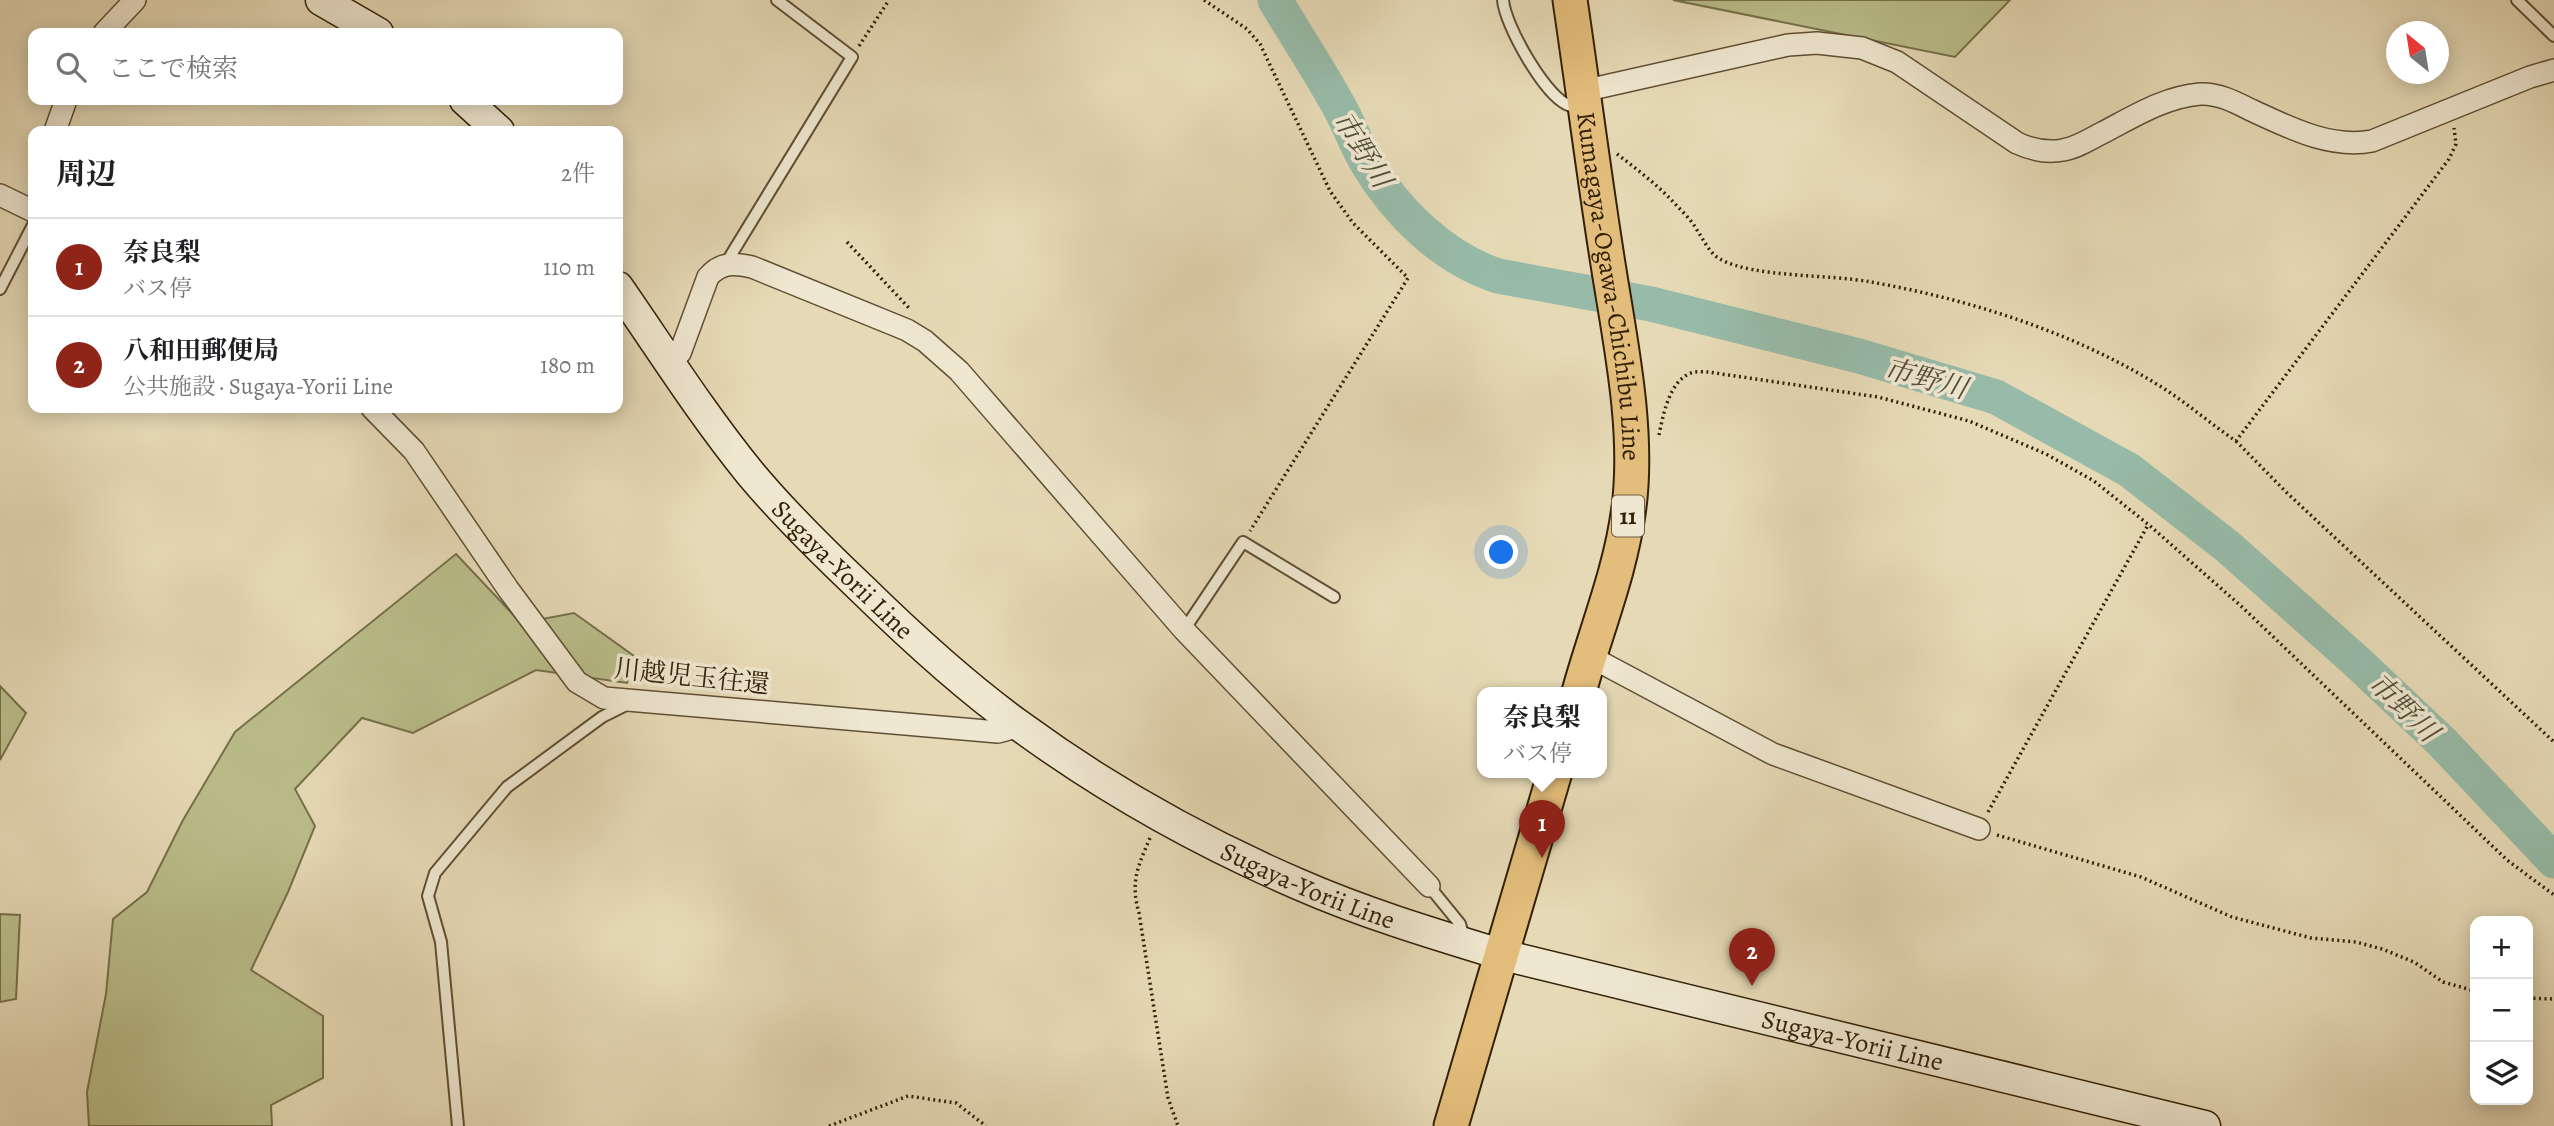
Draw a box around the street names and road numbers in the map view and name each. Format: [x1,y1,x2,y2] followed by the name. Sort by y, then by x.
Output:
[1568,109,1649,461] street label: Kumagaya-Ogawa-Chichibu Line
[764,492,921,647] street label: Sugaya-Yorii Line
[1612,495,1644,536] road number: 11
[613,651,771,702] street label: 川越児玉往還
[1215,834,1399,938] street label: Sugaya-Yorii Line
[1758,1002,1947,1080] street label: Sugaya-Yorii Line

